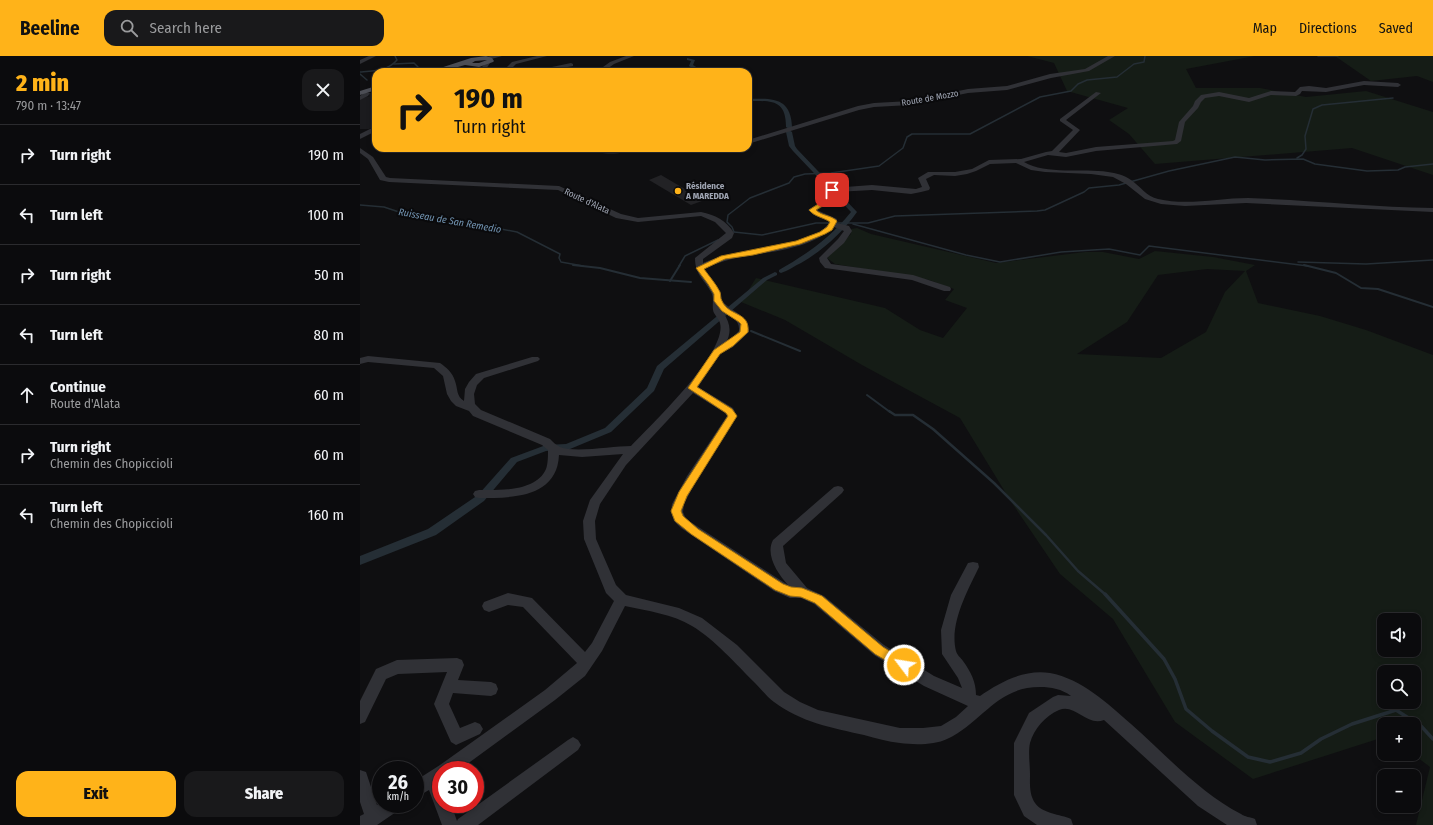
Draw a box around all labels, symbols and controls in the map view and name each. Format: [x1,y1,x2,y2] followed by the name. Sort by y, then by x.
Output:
[104,10,384,46] search box
[20,17,80,40] text: Beeline
[118,17,140,39] icon: search
[150,19,222,37] text: Search here
[1253,20,1277,37] text: Map
[1299,20,1357,37] text: Directions
[1379,20,1413,37] text: Saved
[16,69,69,97] text: 2 min
[302,69,344,111] button: close
[454,82,523,115] text: 190 m
[388,84,440,136] icon: right
[901,88,960,108] street label: Route de Mozzo
[16,98,81,113] text: 790 m · 13:47
[454,116,526,138] text: Turn right
[16,144,38,166] icon: right
[50,146,111,164] text: Turn right
[308,146,344,164] text: 190 m
[815,173,849,207] pin
[821,179,843,201] icon: arrive
[685,181,729,201] place label: Résidence A MAREDDA
[563,186,612,216] street label: Route d'Alata
[673,186,683,196] marker: Résidence A MAREDDA
[16,204,38,226] icon: left
[50,206,103,224] text: Turn left
[307,206,344,224] text: 100 m
[397,206,502,236] water label: Ruisseau de San Remedio
[16,264,38,286] icon: right
[50,266,111,284] text: Turn right
[314,266,344,284] text: 50 m
[16,324,38,346] icon: left
[50,326,103,344] text: Turn left
[314,326,344,344] text: 80 m
[50,378,106,396] text: Continue
[16,384,38,406] icon: ahead
[314,386,344,404] text: 60 m
[50,396,120,411] text: Route d'Alata
[50,438,111,456] text: Turn right
[16,444,38,466] icon: right
[314,446,344,464] text: 60 m
[50,456,173,471] text: Chemin des Chopiccioli
[50,498,103,516] text: Turn left
[16,504,38,526] icon: left
[308,506,344,524] text: 160 m
[50,516,173,531] text: Chemin des Chopiccioli
[1377,613,1421,813] map controls
[1377,613,1421,657] button: sound
[883,644,925,686] position arrow
[1377,665,1421,709] button: search
[1377,717,1421,761] button: +
[432,761,484,813] speed limit sign: 30
[1377,769,1421,813] button: −
[388,770,408,794] text: 26
[16,771,176,817] button: Exit
[184,771,344,817] button: Share
[387,791,409,803] text: km/h

